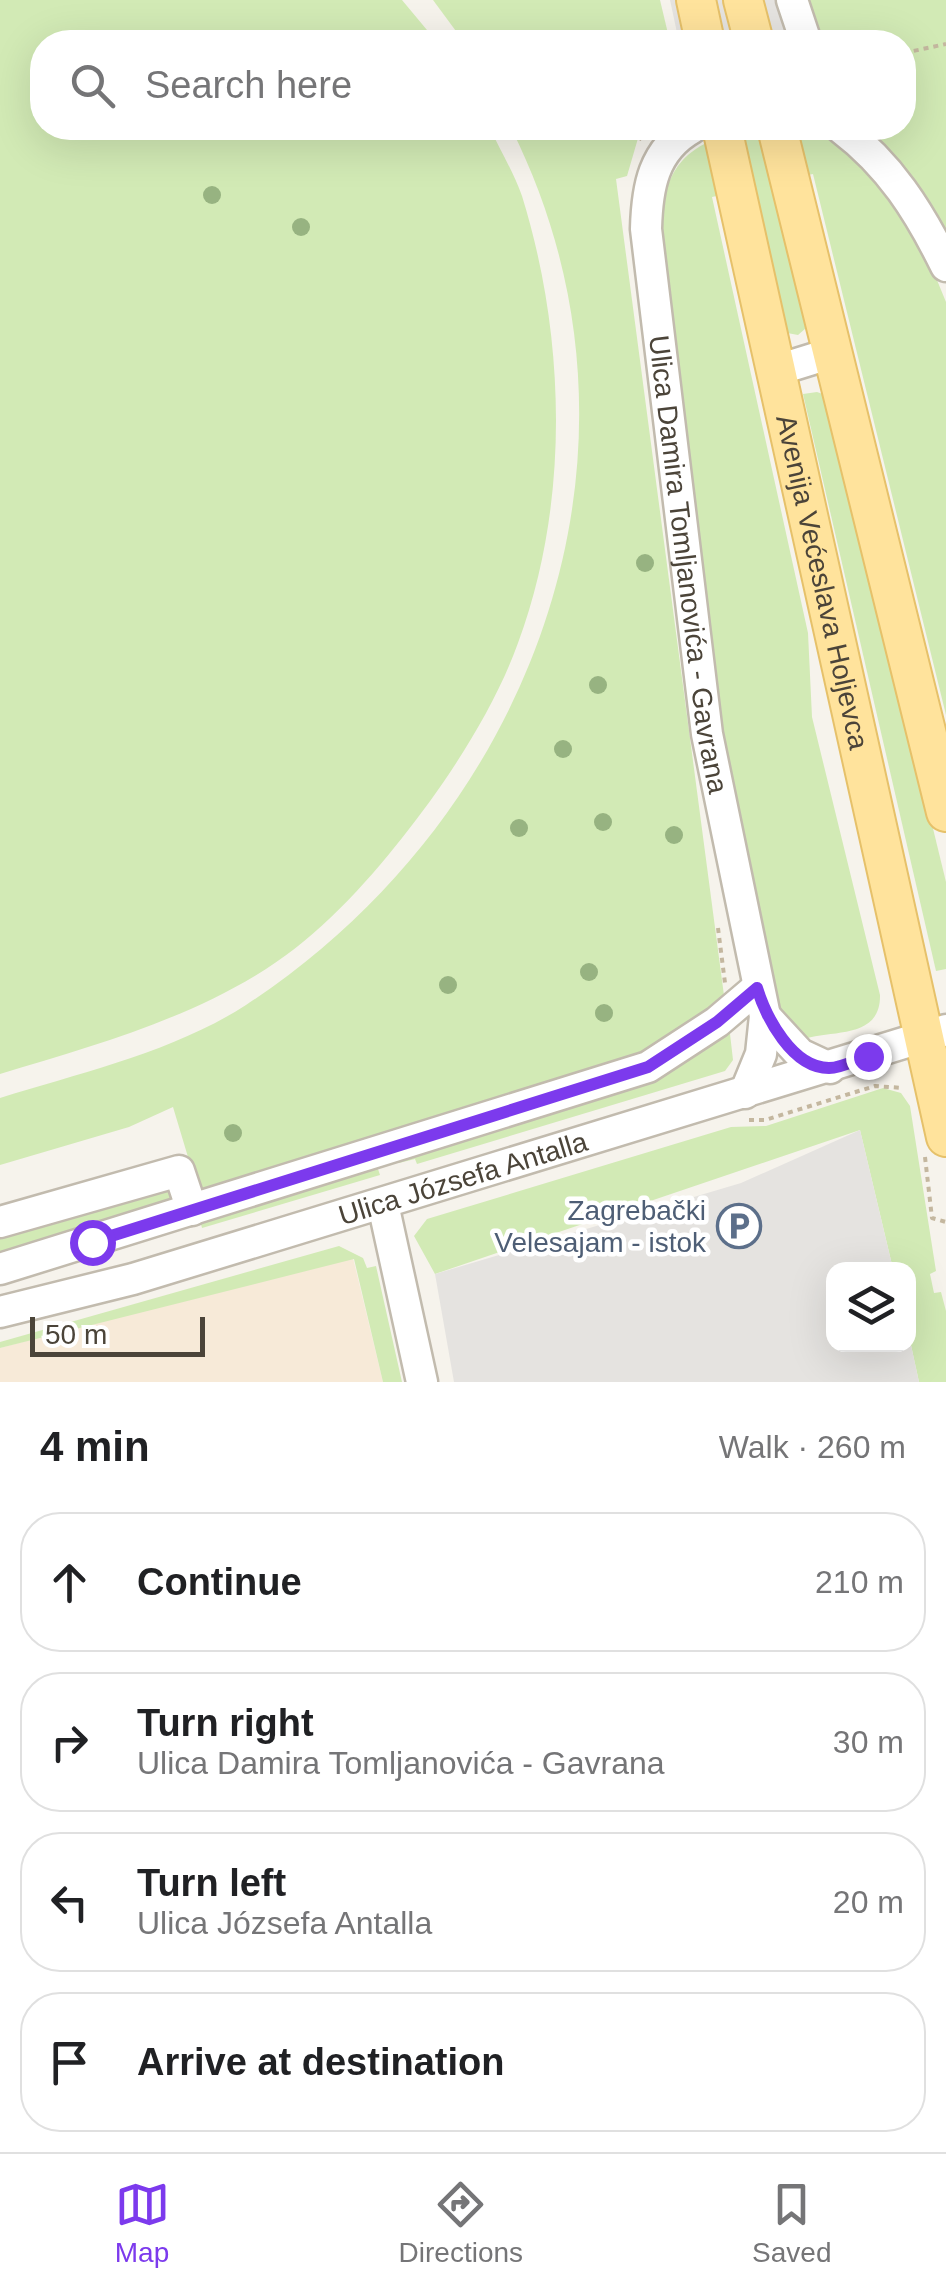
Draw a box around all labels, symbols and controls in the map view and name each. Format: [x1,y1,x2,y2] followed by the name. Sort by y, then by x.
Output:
[30,30,916,140] search box
[65,58,120,113] icon: search
[145,64,352,106] text: Search here
[643,334,734,797] street label: Ulica Damira Tomljanovića - Gavrana
[770,412,875,753] street label: Avenija Većeslava Holjevca
[846,1034,892,1080] route end
[335,1126,592,1231] street label: Ulica Józsefa Antalla
[494,1195,707,1258] place label: Zagrebački Velesajam - istok
[716,1203,762,1249] parking icon: Zagrebački Velesajam - istok
[70,1220,116,1266] route start
[826,1262,916,1352] map controls
[826,1262,916,1352] button: layers
[30,1312,205,1356] scale bar
[45,1319,107,1350] text: 50 m
[40,1423,150,1470] text: 4 min
[719,1429,906,1465] text: Walk · 260 m
[42,1555,97,1610] icon: ahead
[137,1561,302,1603] text: Continue
[815,1564,904,1600] text: 210 m
[137,1702,314,1744] text: Turn right
[42,1715,97,1770] icon: right
[833,1724,904,1760] text: 30 m
[137,1745,665,1781] text: Ulica Damira Tomljanovića - Gavrana
[137,1862,286,1904] text: Turn left
[42,1875,97,1930] icon: left
[833,1884,904,1920] text: 20 m
[137,1905,432,1941] text: Ulica Józsefa Antalla
[42,2035,97,2090] icon: arrive
[137,2041,504,2083] text: Arrive at destination
[115,2177,170,2269] tab: Map
[399,2177,523,2269] tab: Directions
[752,2177,831,2269] tab: Saved

